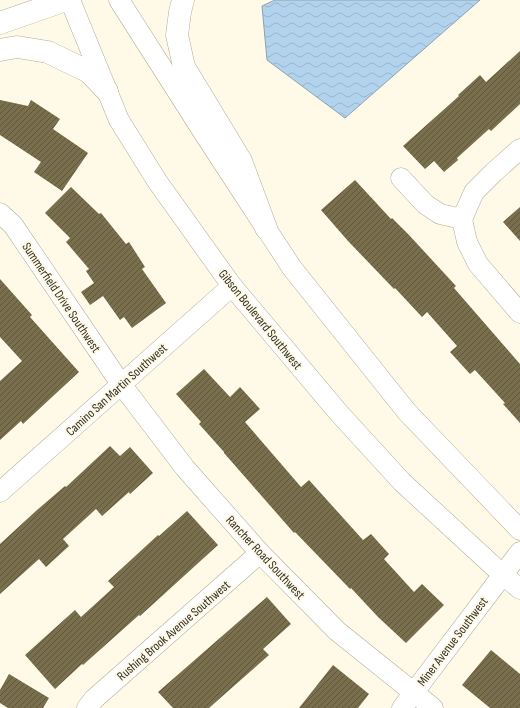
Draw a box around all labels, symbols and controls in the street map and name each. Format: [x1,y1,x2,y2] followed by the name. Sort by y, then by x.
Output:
[18,239,104,356] street label: Summerfield Drive Southwest
[215,266,305,373] street label: Gibson Boulevard Southwest
[63,340,171,439] street label: Camino San Martin Southwest
[222,512,308,603] street label: Rancher Road Southwest
[114,577,234,684] street label: Rushing Brook Avenue Southwest
[414,594,492,689] street label: Miner Avenue Southwest

